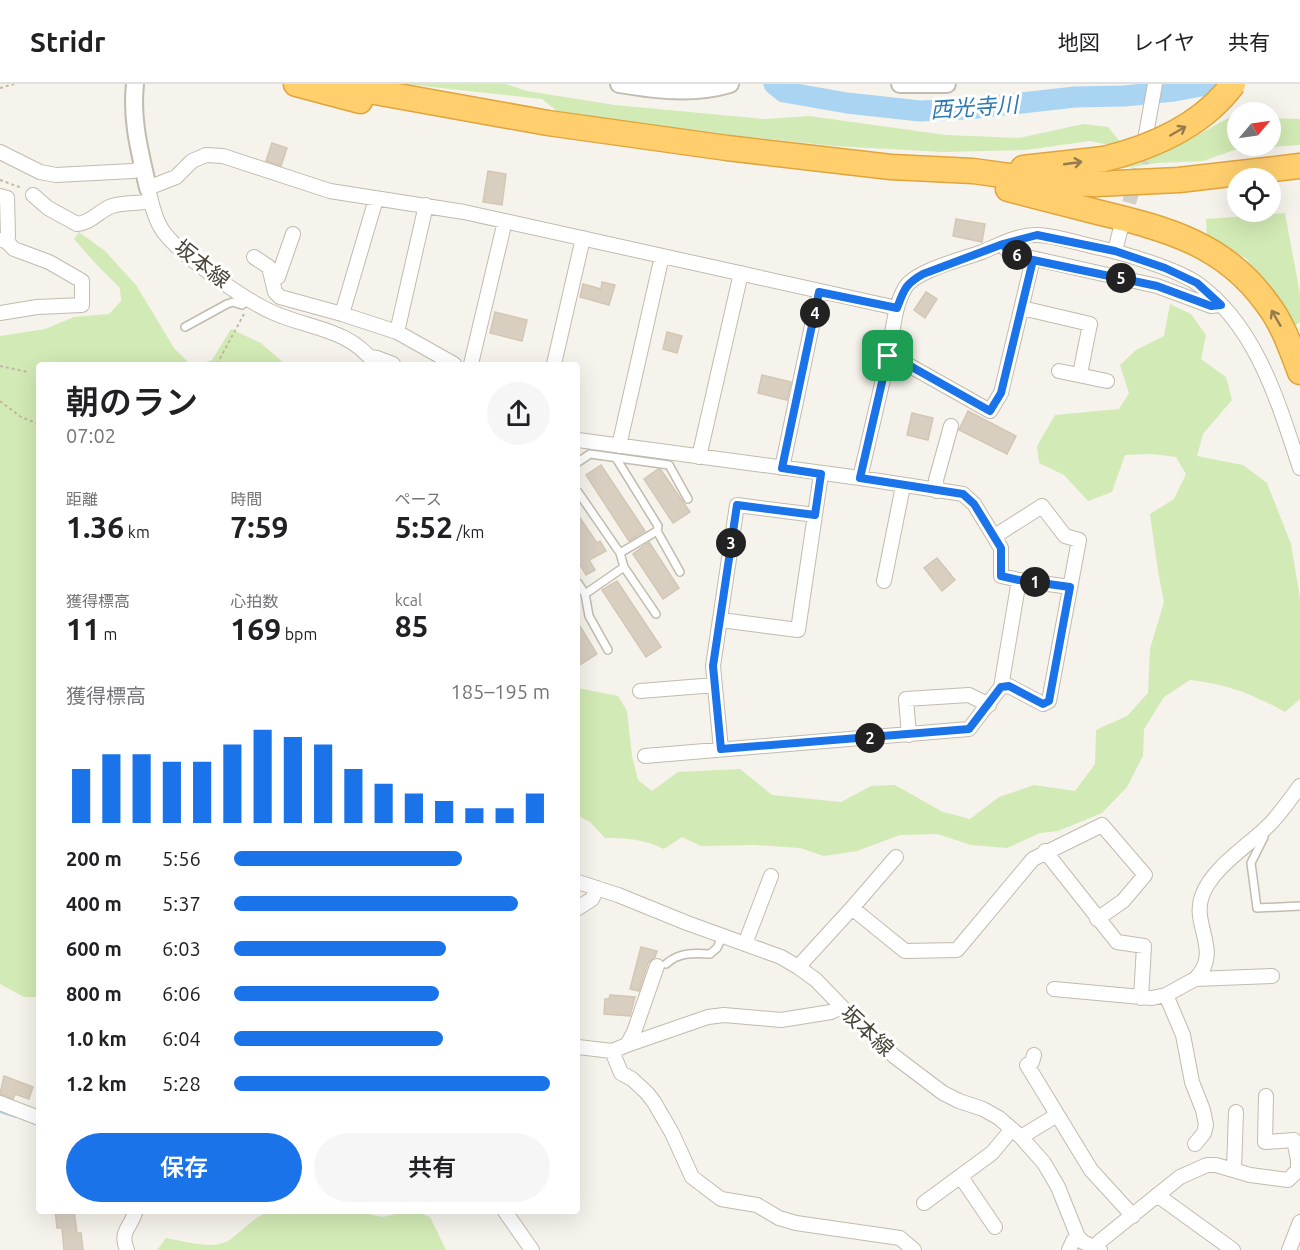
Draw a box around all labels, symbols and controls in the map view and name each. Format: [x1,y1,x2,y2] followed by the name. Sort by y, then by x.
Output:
[30,26,106,57] text: Stridr
[1058,30,1100,54] text: 地図
[1133,30,1195,54] text: レイヤ
[1228,30,1270,54] text: 共有
[929,91,1021,122] water label: 西光寺川
[1227,102,1281,156] north arrow
[1227,102,1281,222] map controls
[1169,125,1186,137] one-way arrow
[1062,157,1082,168] one-way arrow
[1227,168,1281,222] button: locate
[170,234,235,292] street label: 坂本線
[1002,240,1032,270] pin: 6
[1012,246,1022,264] text: 6
[1106,263,1136,293] pin: 5
[1116,269,1126,287] text: 5
[800,298,830,328] pin: 4
[810,304,820,322] text: 4
[1270,310,1281,328] one-way arrow
[862,330,913,381] pin
[871,339,904,372] icon: arrive
[487,382,550,445] button: share
[66,383,198,420] text: 朝のラン
[66,424,116,447] text: 07:02
[66,490,98,508] text: 距離
[230,490,262,508] text: 時間
[395,490,442,508] text: ペース
[66,510,124,544] text: 1.36
[230,510,288,544] text: 7:59
[395,510,453,544] text: 5:52
[124,523,150,541] text: km
[453,523,484,541] text: /km
[716,528,746,558] pin: 3
[726,534,736,552] text: 3
[1020,567,1050,597] pin: 1
[1030,573,1040,591] text: 1
[395,591,422,609] text: kcal
[66,592,130,610] text: 獲得標高
[230,592,278,610] text: 心拍数
[395,609,429,643] text: 85
[66,612,100,646] text: 11
[230,612,281,646] text: 169
[100,625,117,643] text: m
[281,625,317,643] text: bpm
[451,680,550,703] text: 185–195 m
[66,684,146,707] text: 獲得標高
[855,723,885,753] pin: 2
[865,729,875,747] text: 2
[66,847,122,870] text: 200 m
[162,847,201,870] text: 5:56
[66,892,122,915] text: 400 m
[162,892,201,915] text: 5:37
[66,937,122,960] text: 600 m
[162,937,201,960] text: 6:03
[66,982,122,1005] text: 800 m
[162,982,201,1005] text: 6:06
[836,1000,899,1061] street label: 坂本線
[66,1027,127,1050] text: 1.0 km
[162,1027,201,1050] text: 6:04
[66,1072,127,1095] text: 1.2 km
[162,1072,201,1095] text: 5:28
[66,1133,302,1202] button: 保存
[314,1133,550,1202] button: 共有

